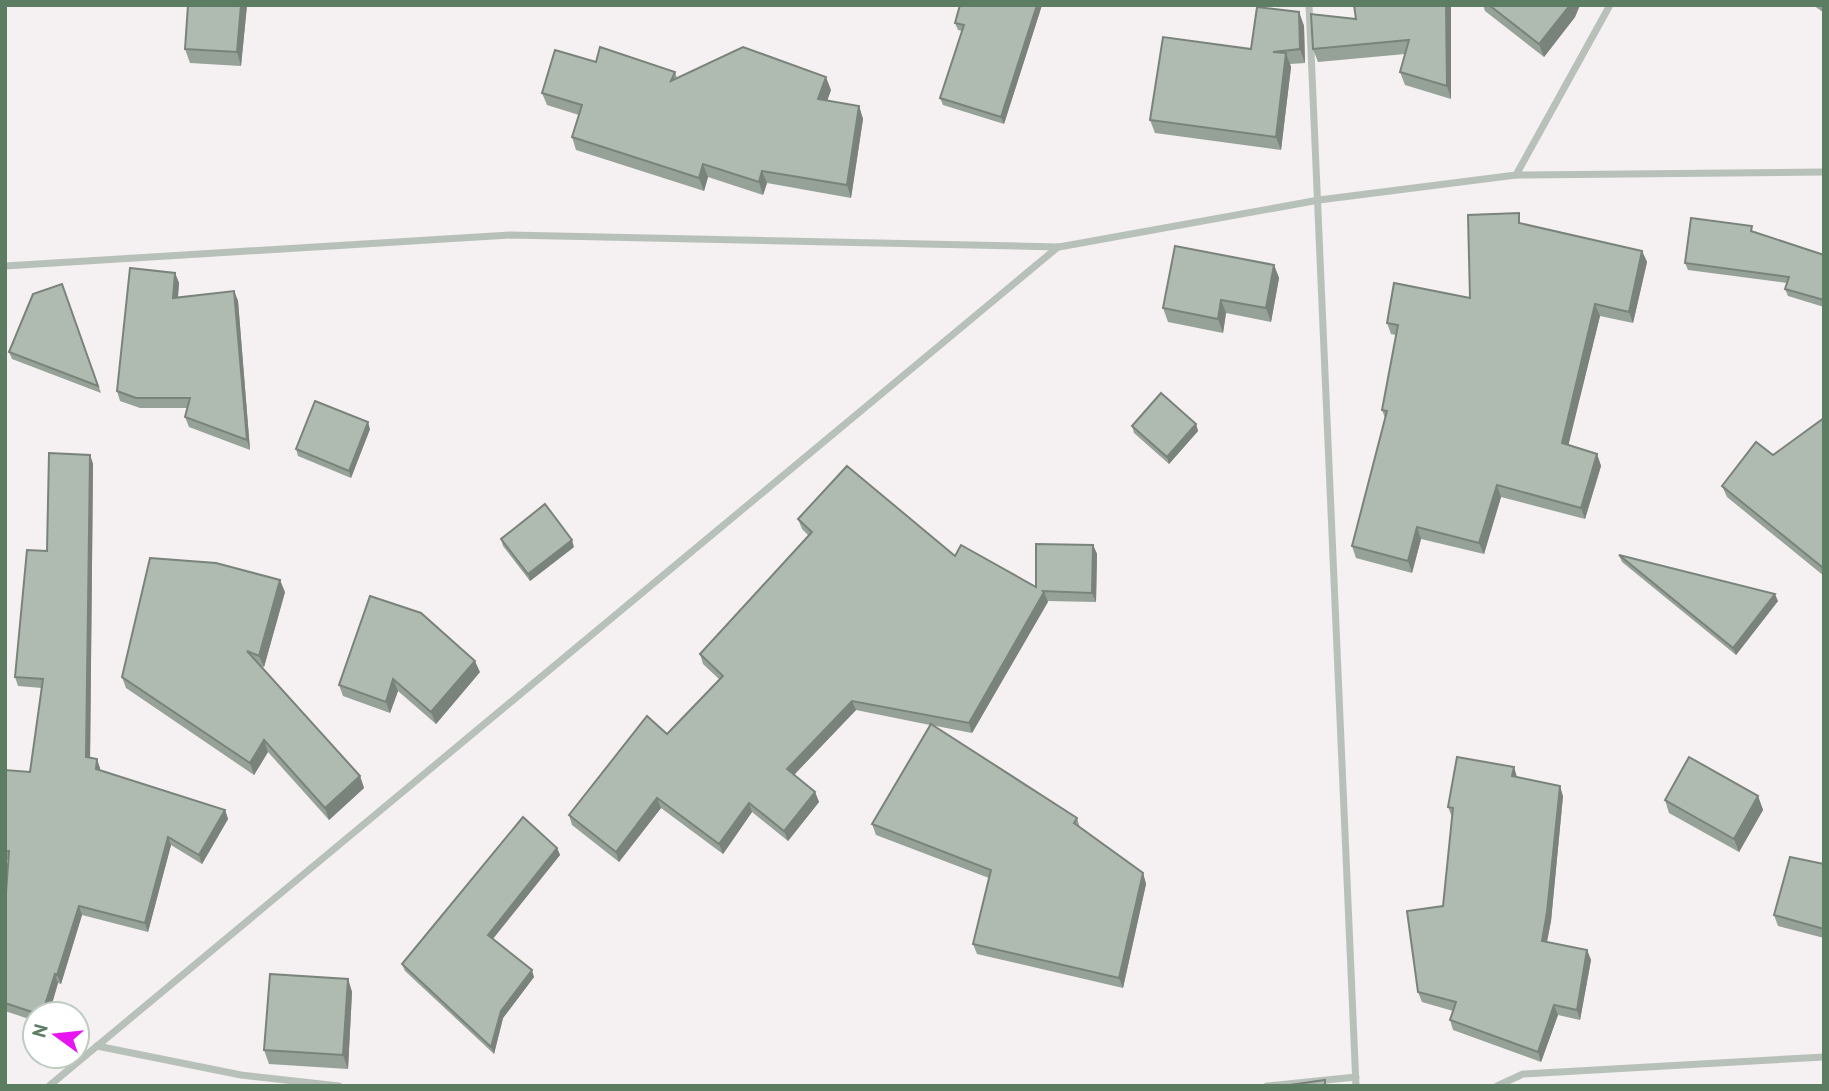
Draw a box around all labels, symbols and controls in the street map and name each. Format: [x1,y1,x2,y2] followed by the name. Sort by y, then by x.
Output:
[21,1000,91,1070] north arrow
[26,1021,53,1040] text: N

